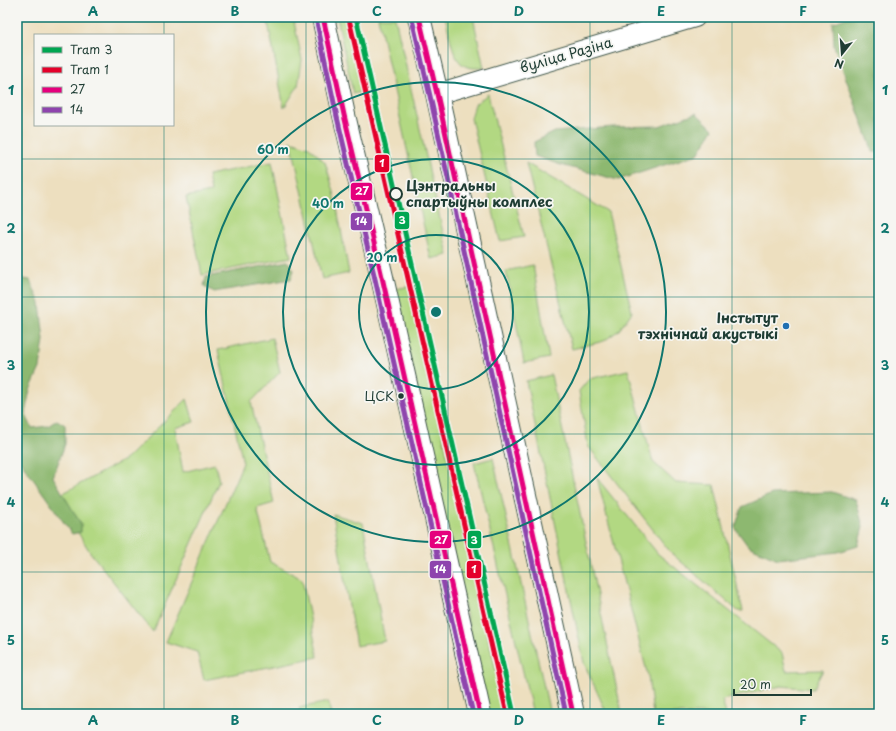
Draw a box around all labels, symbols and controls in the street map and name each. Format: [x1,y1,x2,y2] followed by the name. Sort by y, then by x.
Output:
[88,1,98,20] text: A
[231,1,240,20] text: B
[372,1,382,20] text: C
[514,1,524,20] text: D
[657,1,665,20] text: E
[799,1,807,20] text: F
[517,31,615,78] street label: вуліца Разіна
[34,34,174,126] legend
[822,34,862,74] north arrow
[70,40,112,58] text: Tram 3
[832,55,846,73] text: N
[70,60,109,78] text: Tram 1
[8,80,14,99] text: 1
[70,80,85,98] text: 27
[882,80,888,99] text: 1
[70,100,83,118] text: 14
[257,140,289,158] text: 60 m
[374,154,390,173] line badge: 1
[379,154,385,171] text: 1
[406,175,553,212] place label: Цэнтральны спартыўны комплес
[350,182,373,201] line badge: 27
[355,182,370,199] text: 27
[389,187,403,201] marker: Цэнтральны спартыўны комплес
[312,194,344,212] text: 40 m
[394,211,410,230] line badge: 3
[398,211,406,228] text: 3
[350,212,373,231] line badge: 14
[355,212,368,229] text: 14
[6,218,16,237] text: 2
[880,218,890,237] text: 2
[366,248,398,266] text: 20 m
[429,305,443,319] centre of rings
[638,307,779,344] place label: Інстытут тэхнічнай акустыкі
[781,321,791,331] marker: Інстытут тэхнічнай акустыкі
[7,355,16,374] text: 3
[881,355,890,374] text: 3
[364,386,394,405] place label: ЦСК
[396,391,406,401] marker: ЦСК
[7,492,16,511] text: 4
[881,492,890,511] text: 4
[429,530,452,549] line badge: 27
[467,530,482,549] line badge: 3
[434,531,449,548] text: 27
[470,531,478,548] text: 3
[429,560,452,579] line badge: 14
[434,560,447,577] text: 14
[466,560,482,579] line badge: 1
[471,560,477,577] text: 1
[7,630,15,649] text: 5
[881,630,889,649] text: 5
[734,671,811,697] scale bar
[740,675,771,693] text: 20 m
[88,710,98,729] text: A
[231,710,240,729] text: B
[372,710,382,729] text: C
[514,710,524,729] text: D
[657,710,665,729] text: E
[799,710,807,729] text: F

